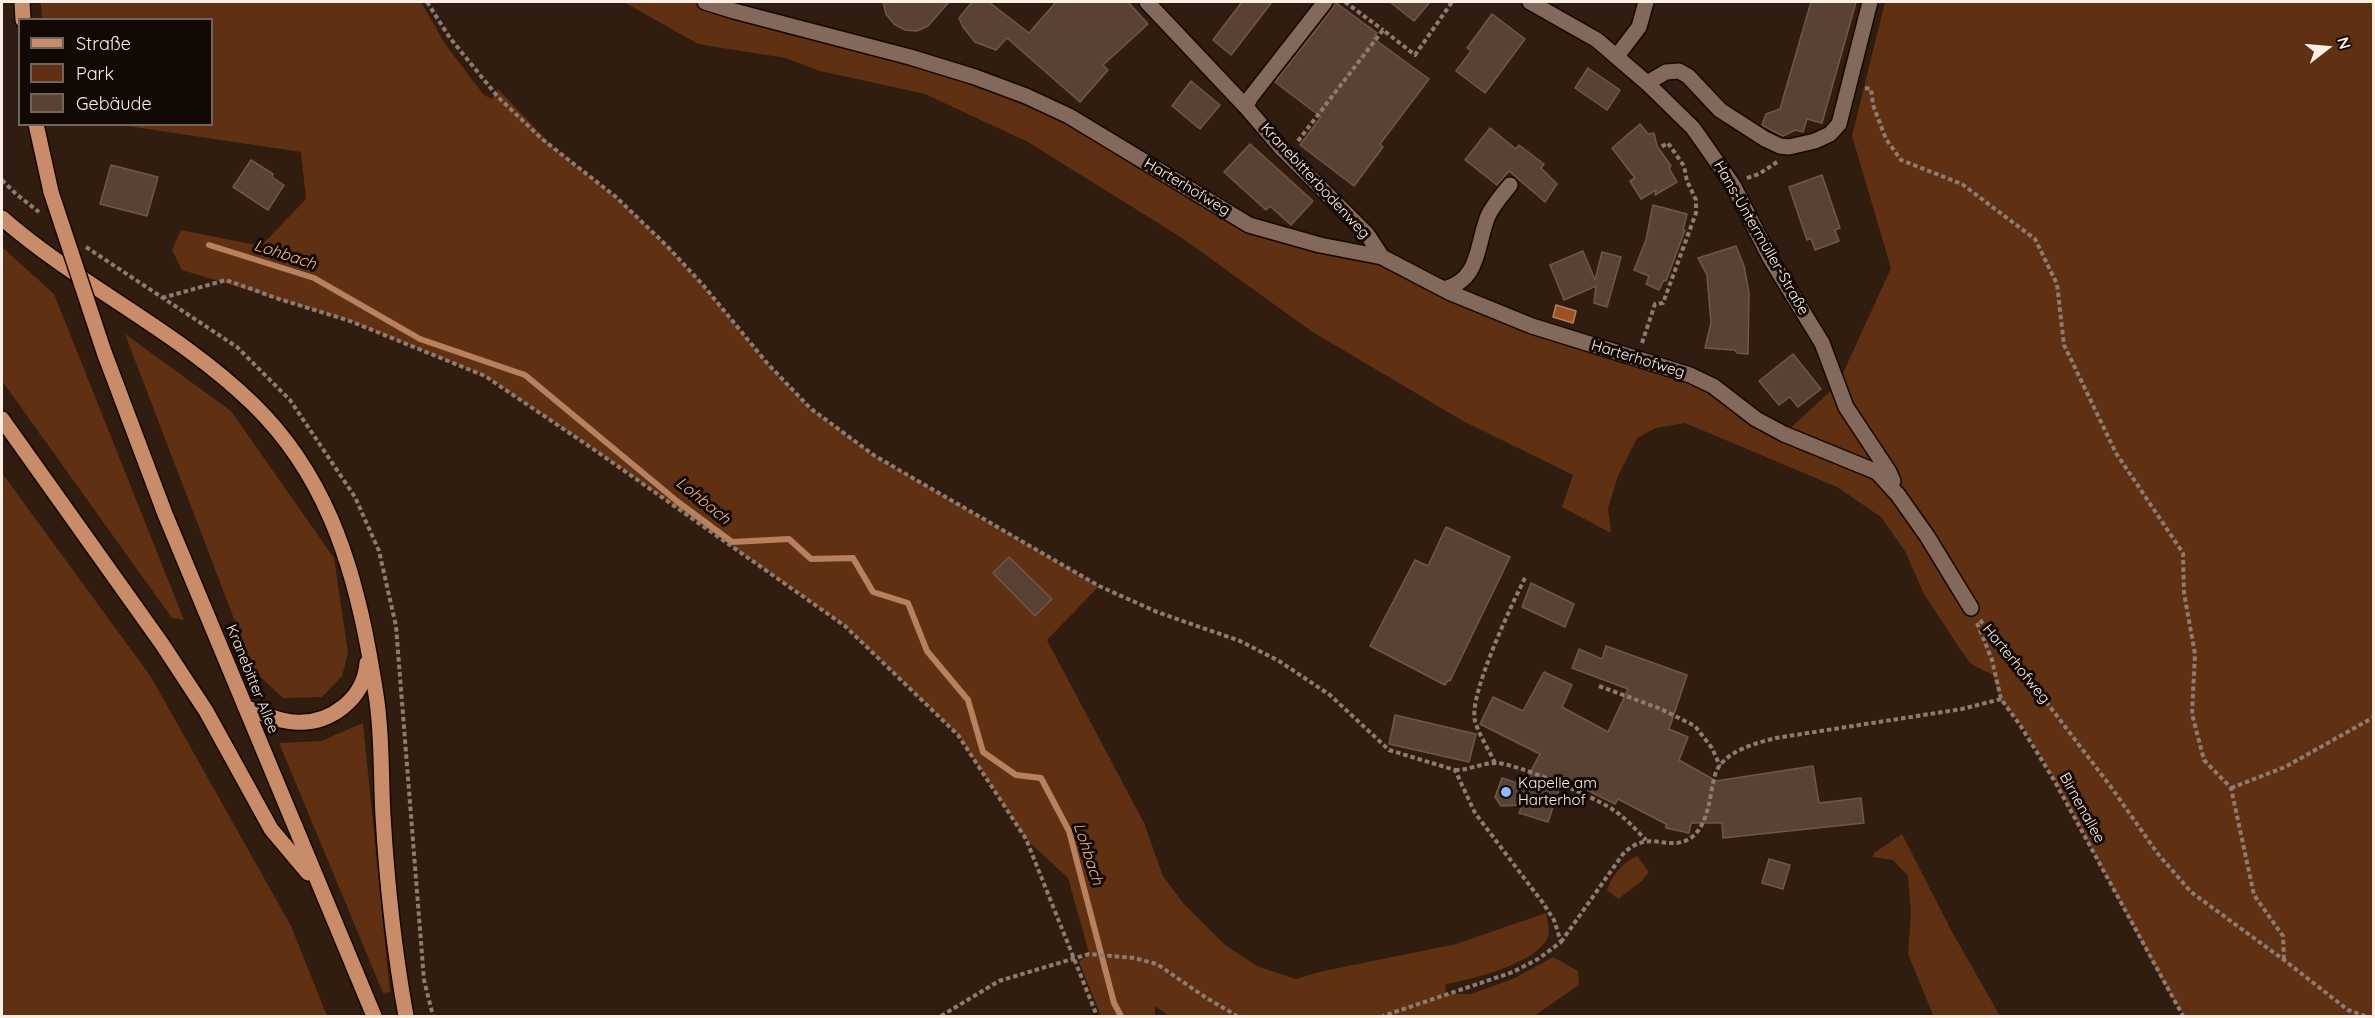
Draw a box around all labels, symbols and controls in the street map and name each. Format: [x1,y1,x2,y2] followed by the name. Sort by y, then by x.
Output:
[18,18,213,126] legend
[2297,18,2357,78] north arrow
[76,32,131,55] text: Straße
[2333,35,2356,51] text: N
[76,62,114,85] text: Park
[76,92,152,115] text: Gebäude
[1257,119,1373,243] street label: Kranebitterbodenweg
[1141,154,1233,220] street label: Harterhofweg
[1709,158,1813,318] street label: Hans-Untermüller-Straße
[252,236,318,274] water label: Lohbach
[1589,336,1687,382] street label: Harterhofweg
[672,473,734,529] water label: Lohbach
[1978,621,2054,707] street label: Harterhofweg
[222,622,282,736] street label: Kranebitter Allee
[2055,770,2109,846] street label: Birnenallee
[1518,774,1597,809] place label: Kapelle am Harterhof
[1499,785,1513,799] marker: Kapelle am Harterhof
[1069,821,1107,887] water label: Lohbach

